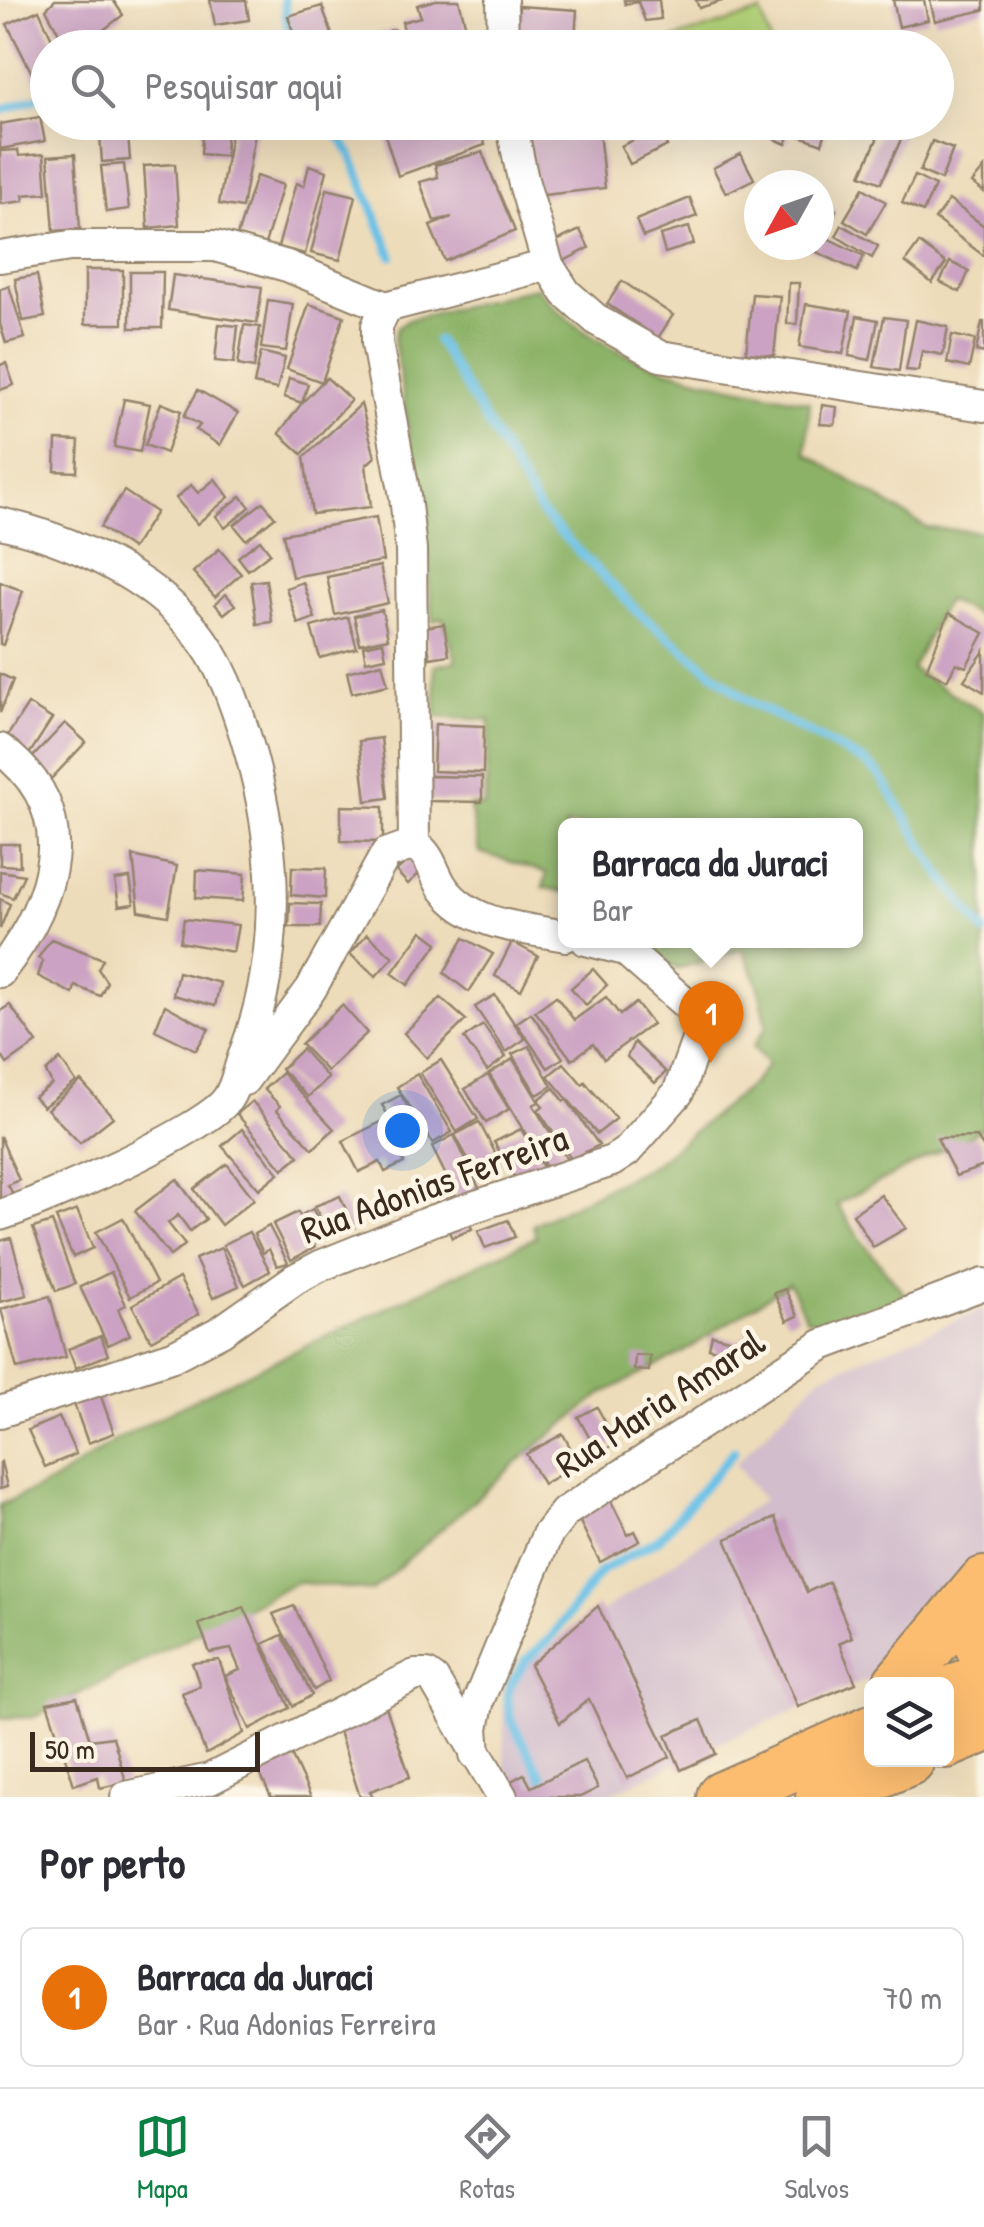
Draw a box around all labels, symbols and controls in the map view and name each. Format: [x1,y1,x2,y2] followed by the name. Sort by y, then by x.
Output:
[30,30,954,140] search box
[65,58,120,113] icon: search
[145,59,343,111] text: Pesquisar aqui
[744,170,834,260] north arrow
[558,818,863,948] popup
[592,836,829,888] text: Barraca da Juraci
[592,888,633,931] text: Bar
[678,980,744,1063] pin: 1
[377,1105,428,1156] your location
[293,1111,574,1255] street label: Rua Adonias Ferreira
[545,1315,775,1489] street label: Rua Maria Amaral
[864,1677,954,1767] map controls
[864,1677,954,1767] button: layers
[30,1727,260,1772] scale bar
[45,1730,95,1768] text: 50 m
[40,1834,185,1891] text: Por perto
[137,1950,374,2002] text: Barraca da Juraci
[69,1976,80,2019] text: 1
[883,1976,942,2019] text: 70 m
[137,2002,435,2045] text: Bar · Rua Adonias Ferreira
[135,2109,190,2207] tab: Mapa
[460,2109,515,2207] tab: Rotas
[785,2109,849,2207] tab: Salvos

